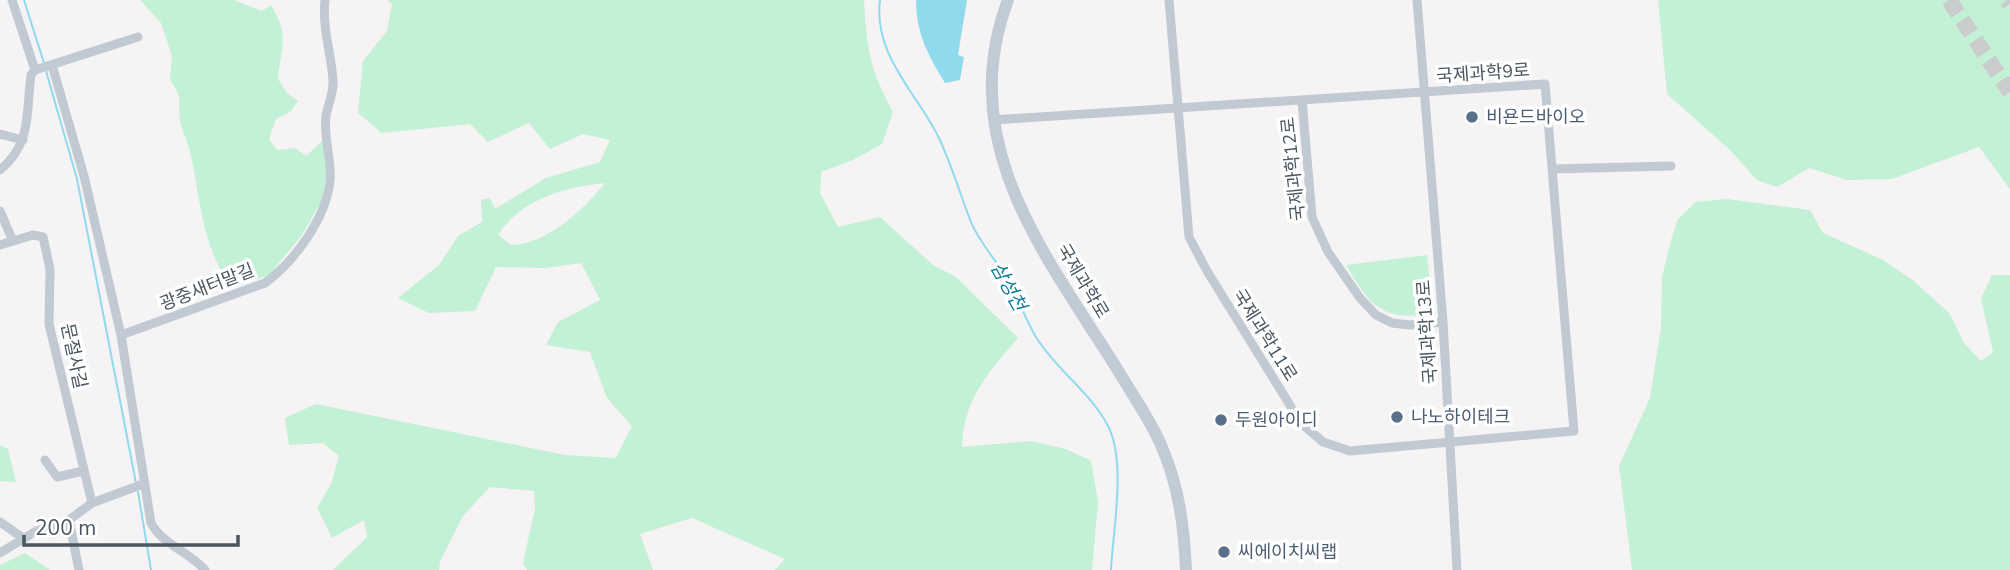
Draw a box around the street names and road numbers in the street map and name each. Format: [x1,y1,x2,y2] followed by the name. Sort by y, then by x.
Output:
[1435,58,1531,88] street label: 국제과학9로
[1276,116,1310,222] street label: 국제과학12로
[1051,239,1115,323] street label: 국제과학로
[156,258,258,316] street label: 광중새터말길
[1411,279,1443,385] street label: 국제과학13로
[1227,284,1303,386] street label: 국제과학11로
[55,321,93,391] street label: 문절사길

